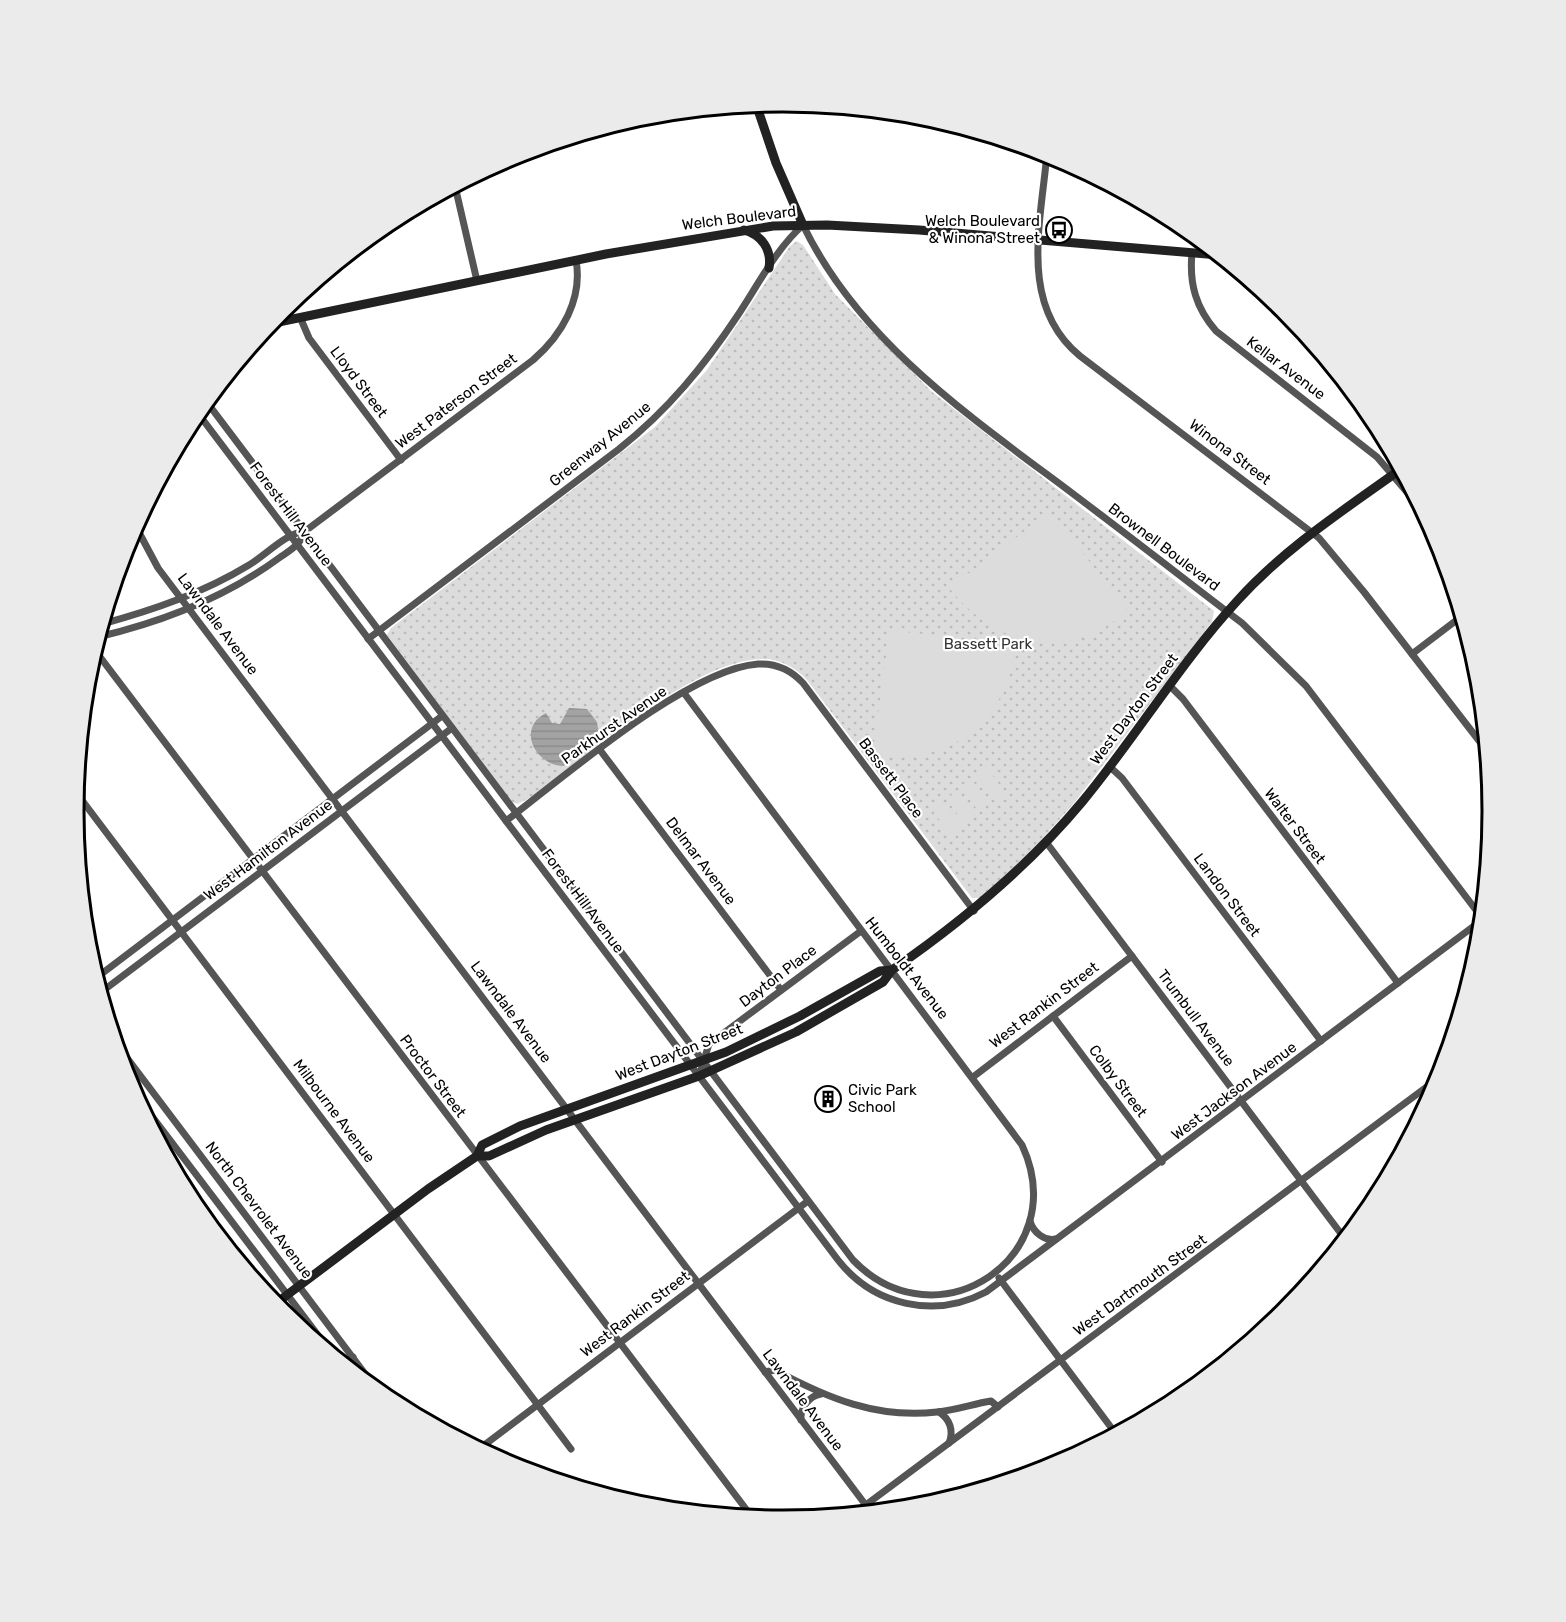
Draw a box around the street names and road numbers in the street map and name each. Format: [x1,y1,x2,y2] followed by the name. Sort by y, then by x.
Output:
[681,202,797,234] street label: Welch Boulevard
[1243,333,1329,403] street label: Kellar Avenue
[326,343,392,421] street label: Lloyd Street
[392,349,520,453] street label: West Paterson Street
[546,398,654,490] street label: Greenway Avenue
[1186,415,1275,489] street label: Winona Street
[246,458,336,570] street label: Forest Hill Avenue
[1105,499,1223,595] street label: Brownell Boulevard
[174,570,262,678] street label: Lawndale Avenue
[1086,650,1182,768] street label: West Dayton Street
[558,682,670,768] street label: Parkhurst Avenue
[855,734,927,822] street label: Bassett Place
[1261,785,1329,868] street label: Walter Street
[200,796,336,904] street label: West Hamilton Avenue
[662,814,740,908] street label: Delmar Avenue
[538,845,628,957] street label: Forest Hill Avenue
[1190,850,1264,940] street label: Landon Street
[861,913,953,1023] street label: Humboldt Avenue
[736,941,820,1011] street label: Dayton Place
[467,958,555,1066] street label: Lawndale Avenue
[986,958,1102,1052] street label: West Rankin Street
[1154,966,1238,1070] street label: Trumbull Avenue
[613,1019,745,1085] street label: West Dayton Street
[396,1031,470,1121] street label: Proctor Street
[1168,1038,1300,1144] street label: West Jackson Avenue
[1085,1041,1151,1121] street label: Colby Street
[289,1056,379,1166] street label: Milbourne Avenue
[202,1138,316,1282] street label: North Chevrolet Avenue
[1070,1230,1210,1339] street label: West Dartmouth Street
[577,1267,693,1361] street label: West Rankin Street
[759,1346,847,1454] street label: Lawndale Avenue

